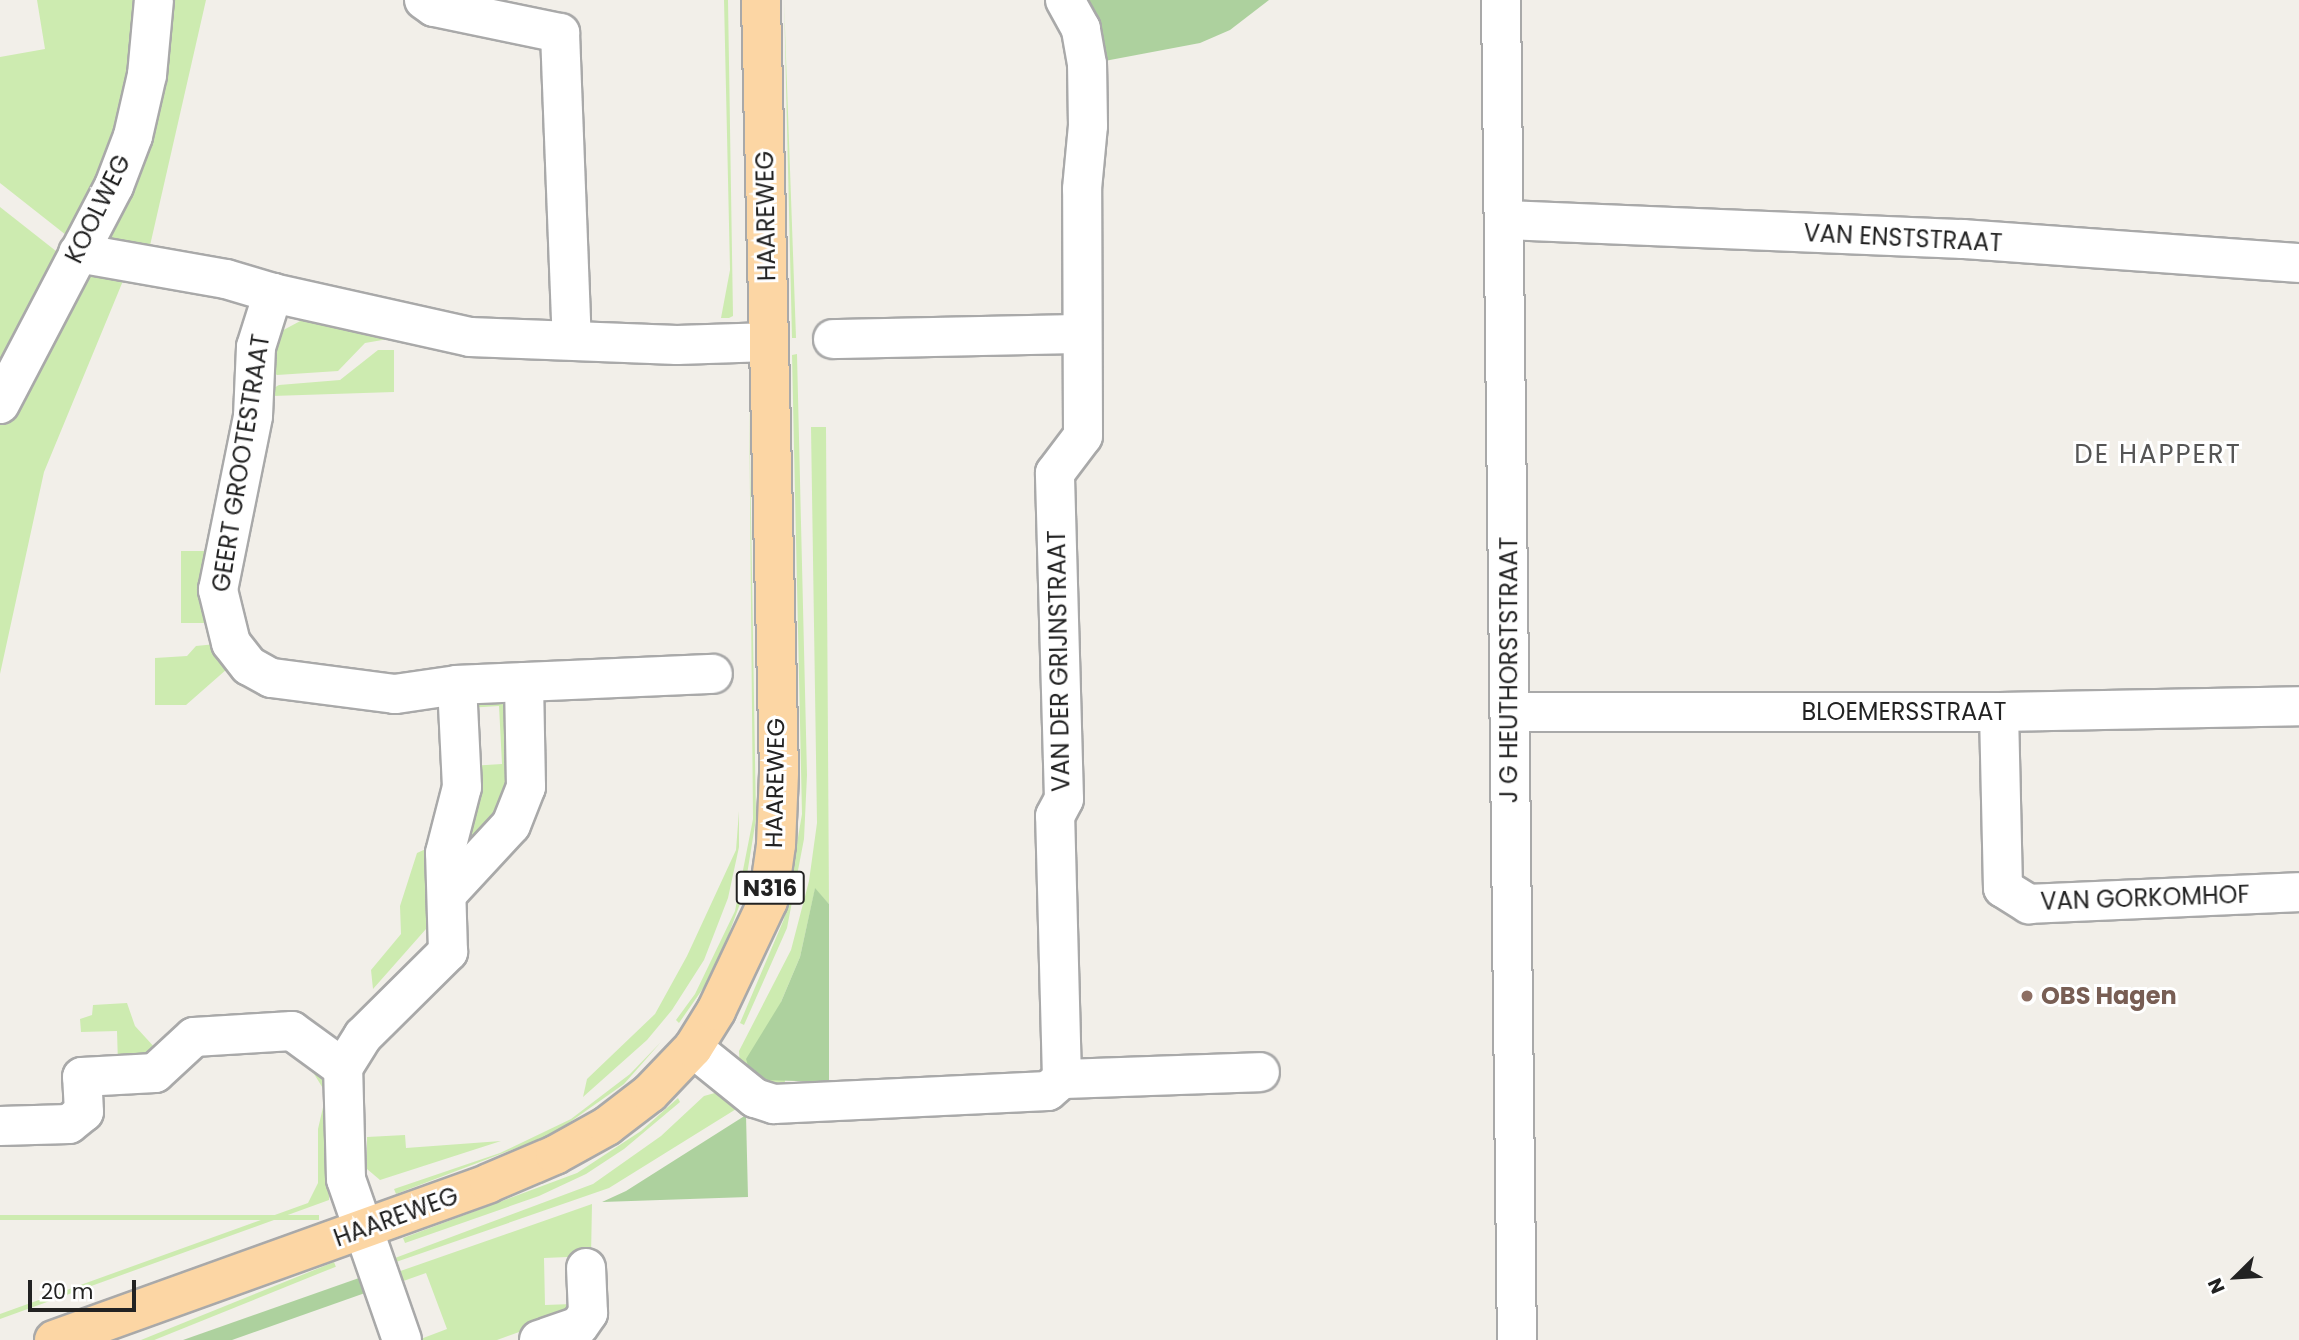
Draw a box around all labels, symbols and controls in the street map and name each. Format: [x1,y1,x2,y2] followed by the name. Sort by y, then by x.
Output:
[59,150,137,268] street label: KOOLWEG
[750,151,782,281] street label: HAAREWEG
[1803,218,2003,258] street label: VAN ENSTSTRAAT
[206,332,276,594] street label: GEERT GROOTESTRAAT
[2076,439,2240,471] district label: DE HAPPERT
[1042,530,1076,792] street label: VAN DER GRIJNSTRAAT
[1495,537,1523,803] street label: J G HEUTHORSTSTRAAT
[1802,698,2006,726] street label: BLOEMERSSTRAAT
[759,718,791,848] street label: HAAREWEG
[735,868,805,908] road number: N316
[2040,880,2250,916] street label: VAN GORKOMHOF
[2041,982,2177,1010] place label: OBS Hagen
[2019,988,2035,1004] marker: OBS Hagen
[330,1181,462,1253] street label: HAAREWEG
[2201,1242,2271,1312] north arrow
[32,1266,140,1310] scale bar
[2201,1274,2232,1298] text: N
[41,1277,94,1306] text: 20 m

